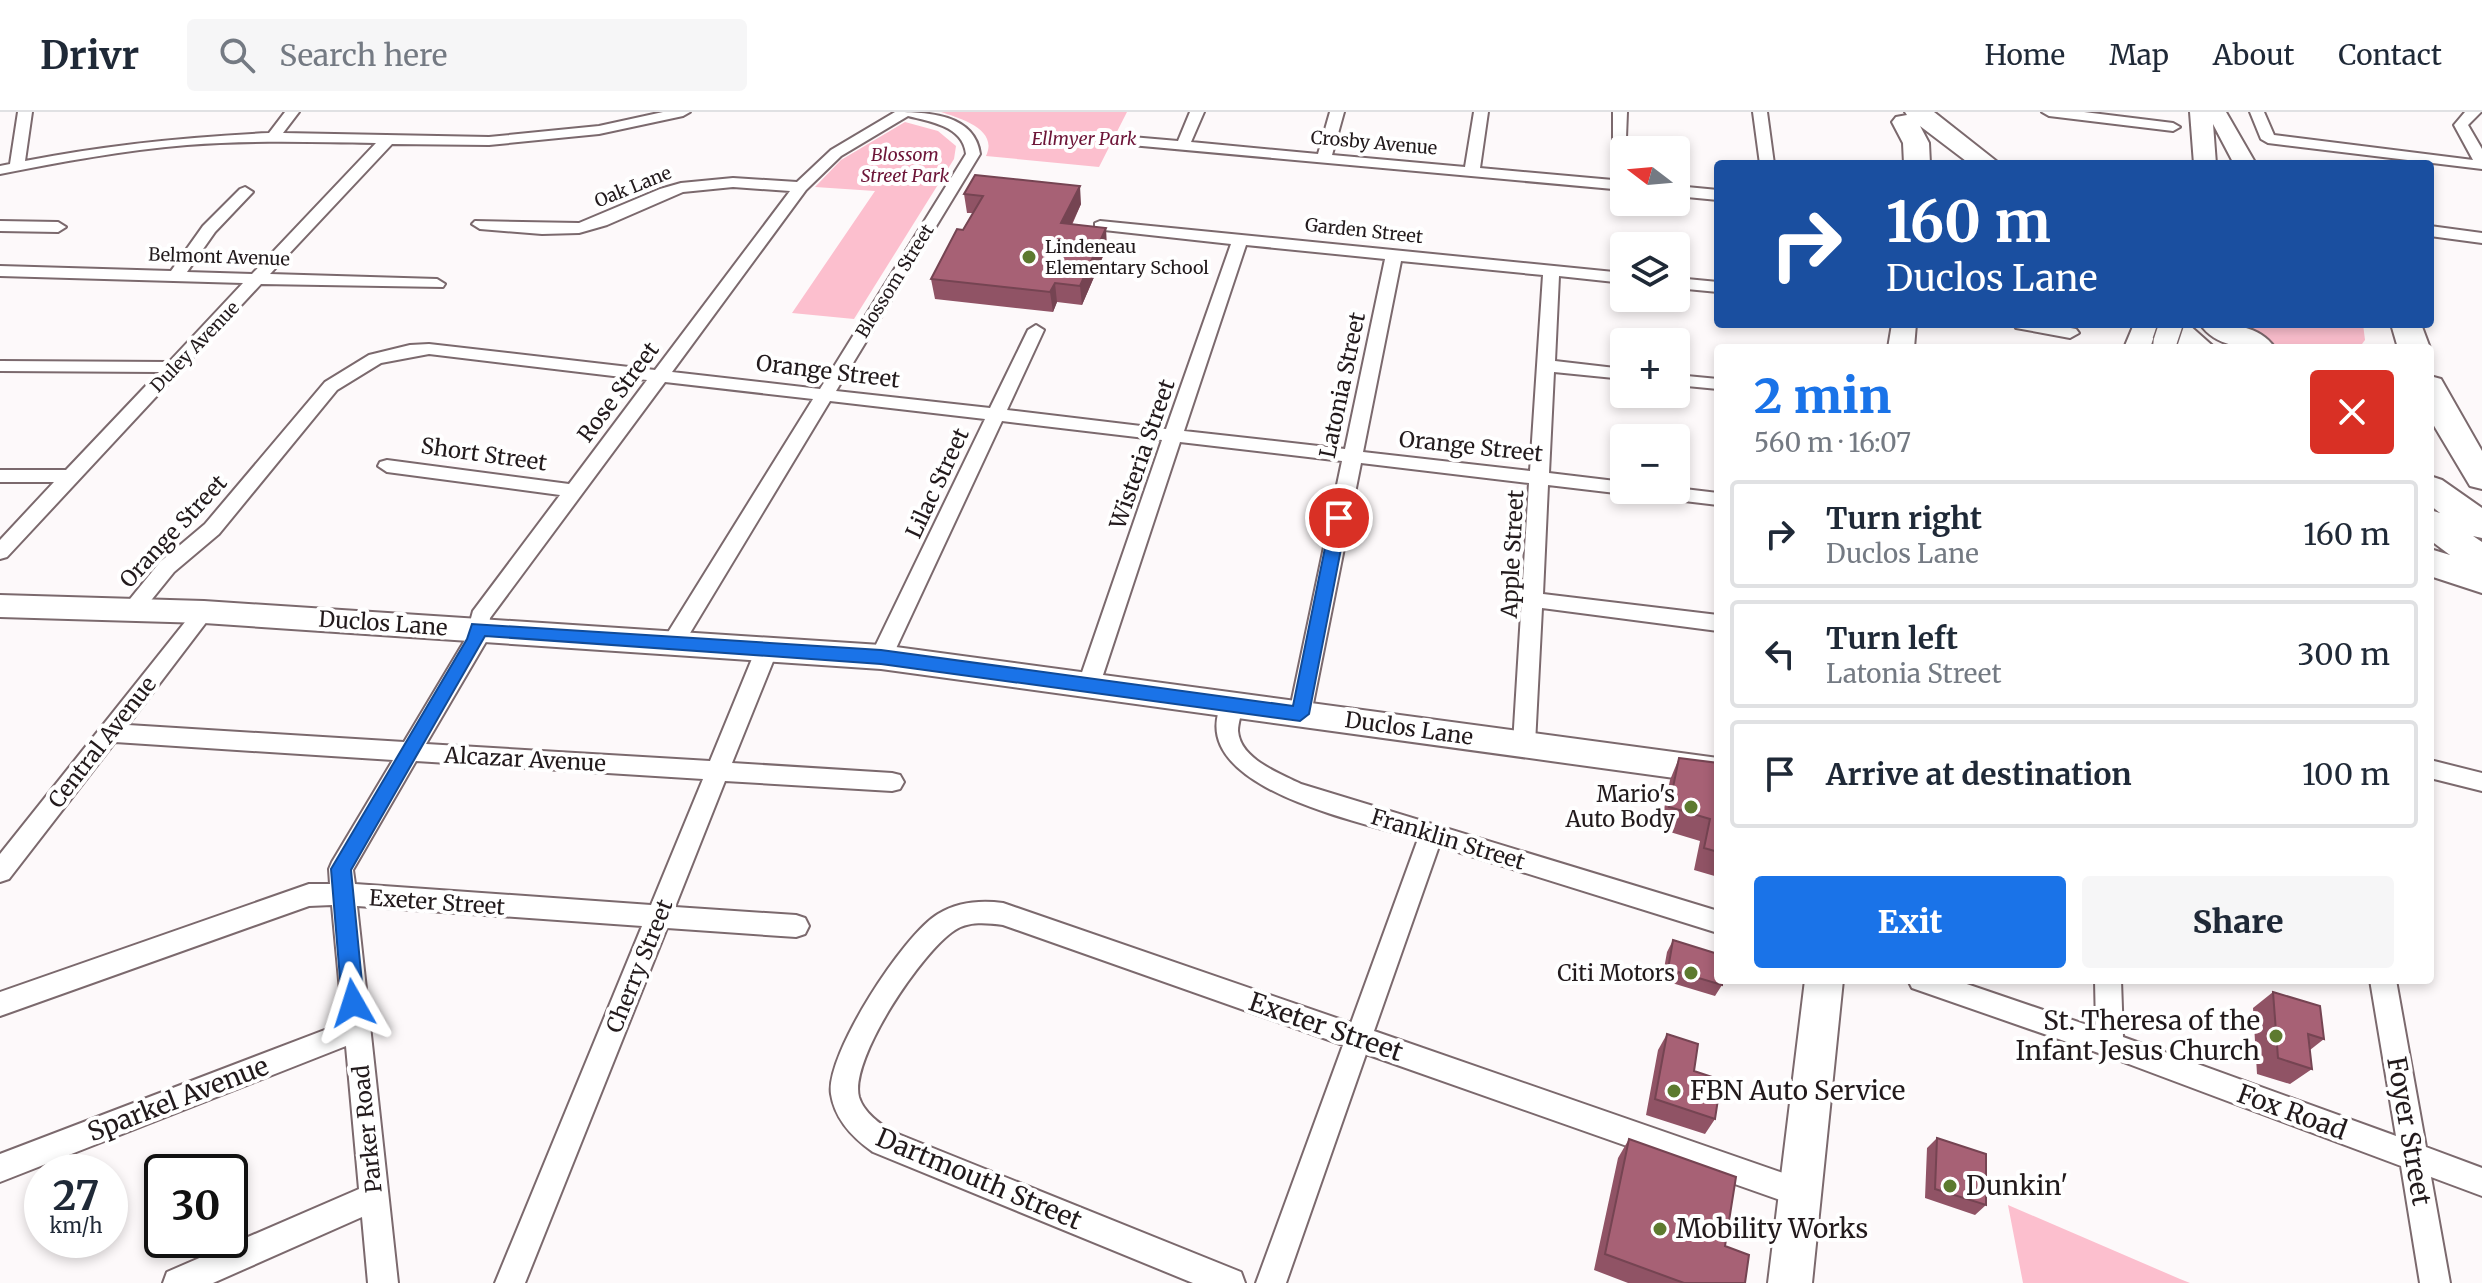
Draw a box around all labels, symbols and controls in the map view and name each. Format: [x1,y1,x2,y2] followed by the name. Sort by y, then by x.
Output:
[187,19,747,91] search box
[40,32,139,79] text: Drivr
[215,33,259,77] icon: search
[279,36,447,74] text: Search here
[1984,37,2065,73] text: Home
[2109,37,2169,73] text: Map
[2213,37,2294,73] text: About
[2338,37,2442,73] text: Contact
[1310,126,1438,159] street label: Crosby Avenue
[1031,127,1137,150] park label: Ellmyer Park
[1610,136,1690,216] north arrow
[1610,136,1690,504] map controls
[861,143,949,187] park label: Blossom Street Park
[591,161,675,212] street label: Oak Lane
[1886,187,2051,257] text: 160 m
[1754,192,1858,296] icon: right
[1304,213,1424,248] street label: Garden Street
[850,220,939,342] street label: Blossom Street
[1610,232,1690,312] button: layers
[1045,235,1209,279] place label: Lindeneau Elementary School
[148,243,290,270] street label: Belmont Avenue
[1020,248,1038,266] marker: Lindeneau Elementary School
[1886,256,2098,301] text: Duclos Lane
[145,296,244,397] street label: Duley Avenue
[1313,309,1371,461] street label: Latonia Street
[1610,328,1690,408] button: +
[571,336,665,448] street label: Rose Street
[755,348,902,394] street label: Orange Street
[1754,366,1891,426] text: 2 min
[2310,370,2394,454] button: close
[1103,375,1181,533] street label: Wisteria Street
[899,423,975,543] street label: Lilac Street
[1610,424,1690,504] button: −
[1398,425,1545,468] street label: Orange Street
[1754,426,1911,459] text: 560 m · 16:07
[419,431,549,477] street label: Short Street
[113,468,233,593] street label: Orange Street
[1305,484,1373,552] pin
[1495,489,1529,620] street label: Apple Street
[1317,496,1361,540] icon: arrive
[1826,499,1982,537] text: Turn right
[1758,512,1802,556] icon: right
[2303,515,2390,553] text: 160 m
[1826,537,1979,570] text: Duclos Lane
[318,605,448,641] street label: Duclos Lane
[1826,619,1958,657] text: Turn left
[1758,632,1802,676] icon: left
[2297,635,2390,673] text: 300 m
[1826,657,2002,690] text: Latonia Street
[42,671,162,813] street label: Central Avenue
[1343,705,1475,751] street label: Duclos Lane
[442,741,607,777] street label: Alcazar Avenue
[1758,752,1802,796] icon: arrive
[1826,755,2132,793] text: Arrive at destination
[2302,755,2390,793] text: 100 m
[1565,780,1675,833] place label: Mario's Auto Body
[1682,798,1700,816] marker: Mario's Auto Body
[1368,802,1529,876] street label: Franklin Street
[1754,876,2066,968] button: Exit
[2082,876,2394,968] button: Share
[368,883,506,921] street label: Exeter Street
[600,895,679,1037] street label: Cherry Street
[1557,959,1675,987] place label: Citi Motors
[311,961,395,1045] position arrow
[1682,964,1700,982] marker: Citi Motors
[1245,985,1408,1068] street label: Exeter Street
[2016,1004,2260,1067] place label: St. Theresa of the Infant Jesus Church
[2267,1027,2285,1045] marker: St. Theresa of the Infant Jesus Church
[83,1049,273,1148] street label: Sparkel Avenue
[2380,1054,2439,1208] street label: Foyer Street
[346,1064,388,1194] street label: Parker Road
[1690,1074,1905,1107] place label: FBN Auto Service
[2233,1076,2352,1147] street label: Fox Road
[1665,1082,1683,1100] marker: FBN Auto Service
[871,1120,1087,1237] street label: Dartmouth Street
[144,1154,248,1258] speed limit sign: 30
[1966,1169,2068,1202] place label: Dunkin'
[53,1171,99,1221] text: 27
[1941,1177,1959,1195] marker: Dunkin'
[1676,1212,1868,1245] place label: Mobility Works
[50,1213,102,1238] text: km/h
[1651,1220,1669,1238] marker: Mobility Works

